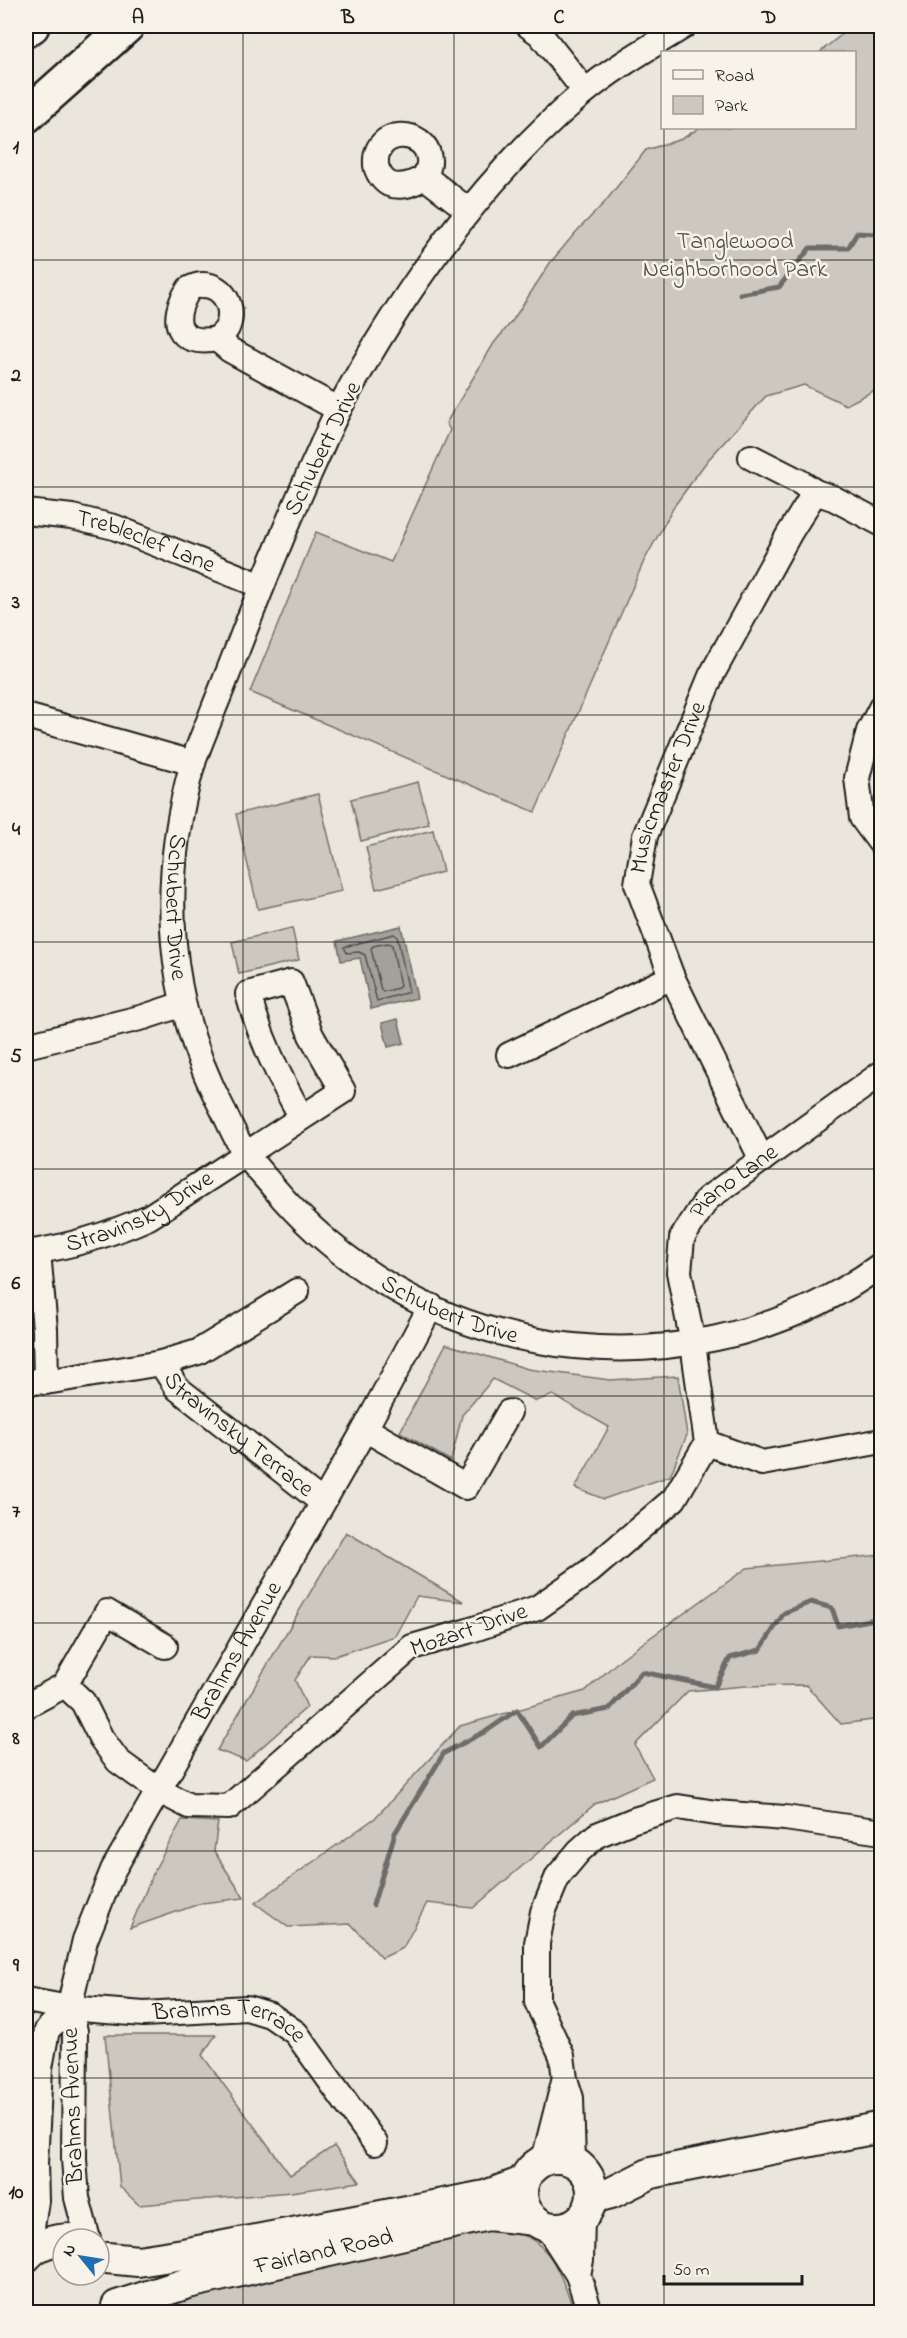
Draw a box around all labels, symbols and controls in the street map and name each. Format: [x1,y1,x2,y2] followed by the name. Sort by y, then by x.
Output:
[132,4,144,33] text: A
[340,4,355,33] text: B
[554,4,565,33] text: C
[761,4,776,33] text: D
[661,51,856,129] legend
[715,64,754,90] text: Road
[715,94,748,120] text: Park
[13,134,20,163] text: 1
[643,225,828,288] park label: Tanglewood Neighborhood Park
[10,362,21,391] text: 2
[276,375,372,522] street label: Schubert Drive
[73,501,221,583] street label: Trebleclef Lane
[11,589,20,618] text: 3
[622,696,716,876] street label: Musicmaster Drive
[12,816,21,845] text: 4
[155,832,196,983] street label: Schubert Drive
[10,1043,22,1072] text: 5
[681,1135,786,1226] street label: Piano Lane
[62,1162,221,1262] street label: Stravinsky Drive
[374,1267,522,1354] street label: Schubert Drive
[12,1270,21,1299] text: 6
[154,1365,321,1507] street label: Stravinsky Terrace
[12,1498,21,1527] text: 7
[183,1575,292,1729] street label: Brahms Avenue
[406,1595,532,1667] street label: Mozart Drive
[11,1725,20,1754] text: 8
[12,1952,20,1981] text: 9
[151,1990,315,2050] street label: Brahms Terrace
[54,2027,94,2186] street label: Brahms Avenue
[9,2179,24,2208] text: 10
[250,2219,397,2285] street label: Fairland Road
[51,2227,111,2287] north arrow
[57,2240,83,2261] text: N
[664,2248,802,2286] scale bar
[673,2258,710,2284] text: 50 m

